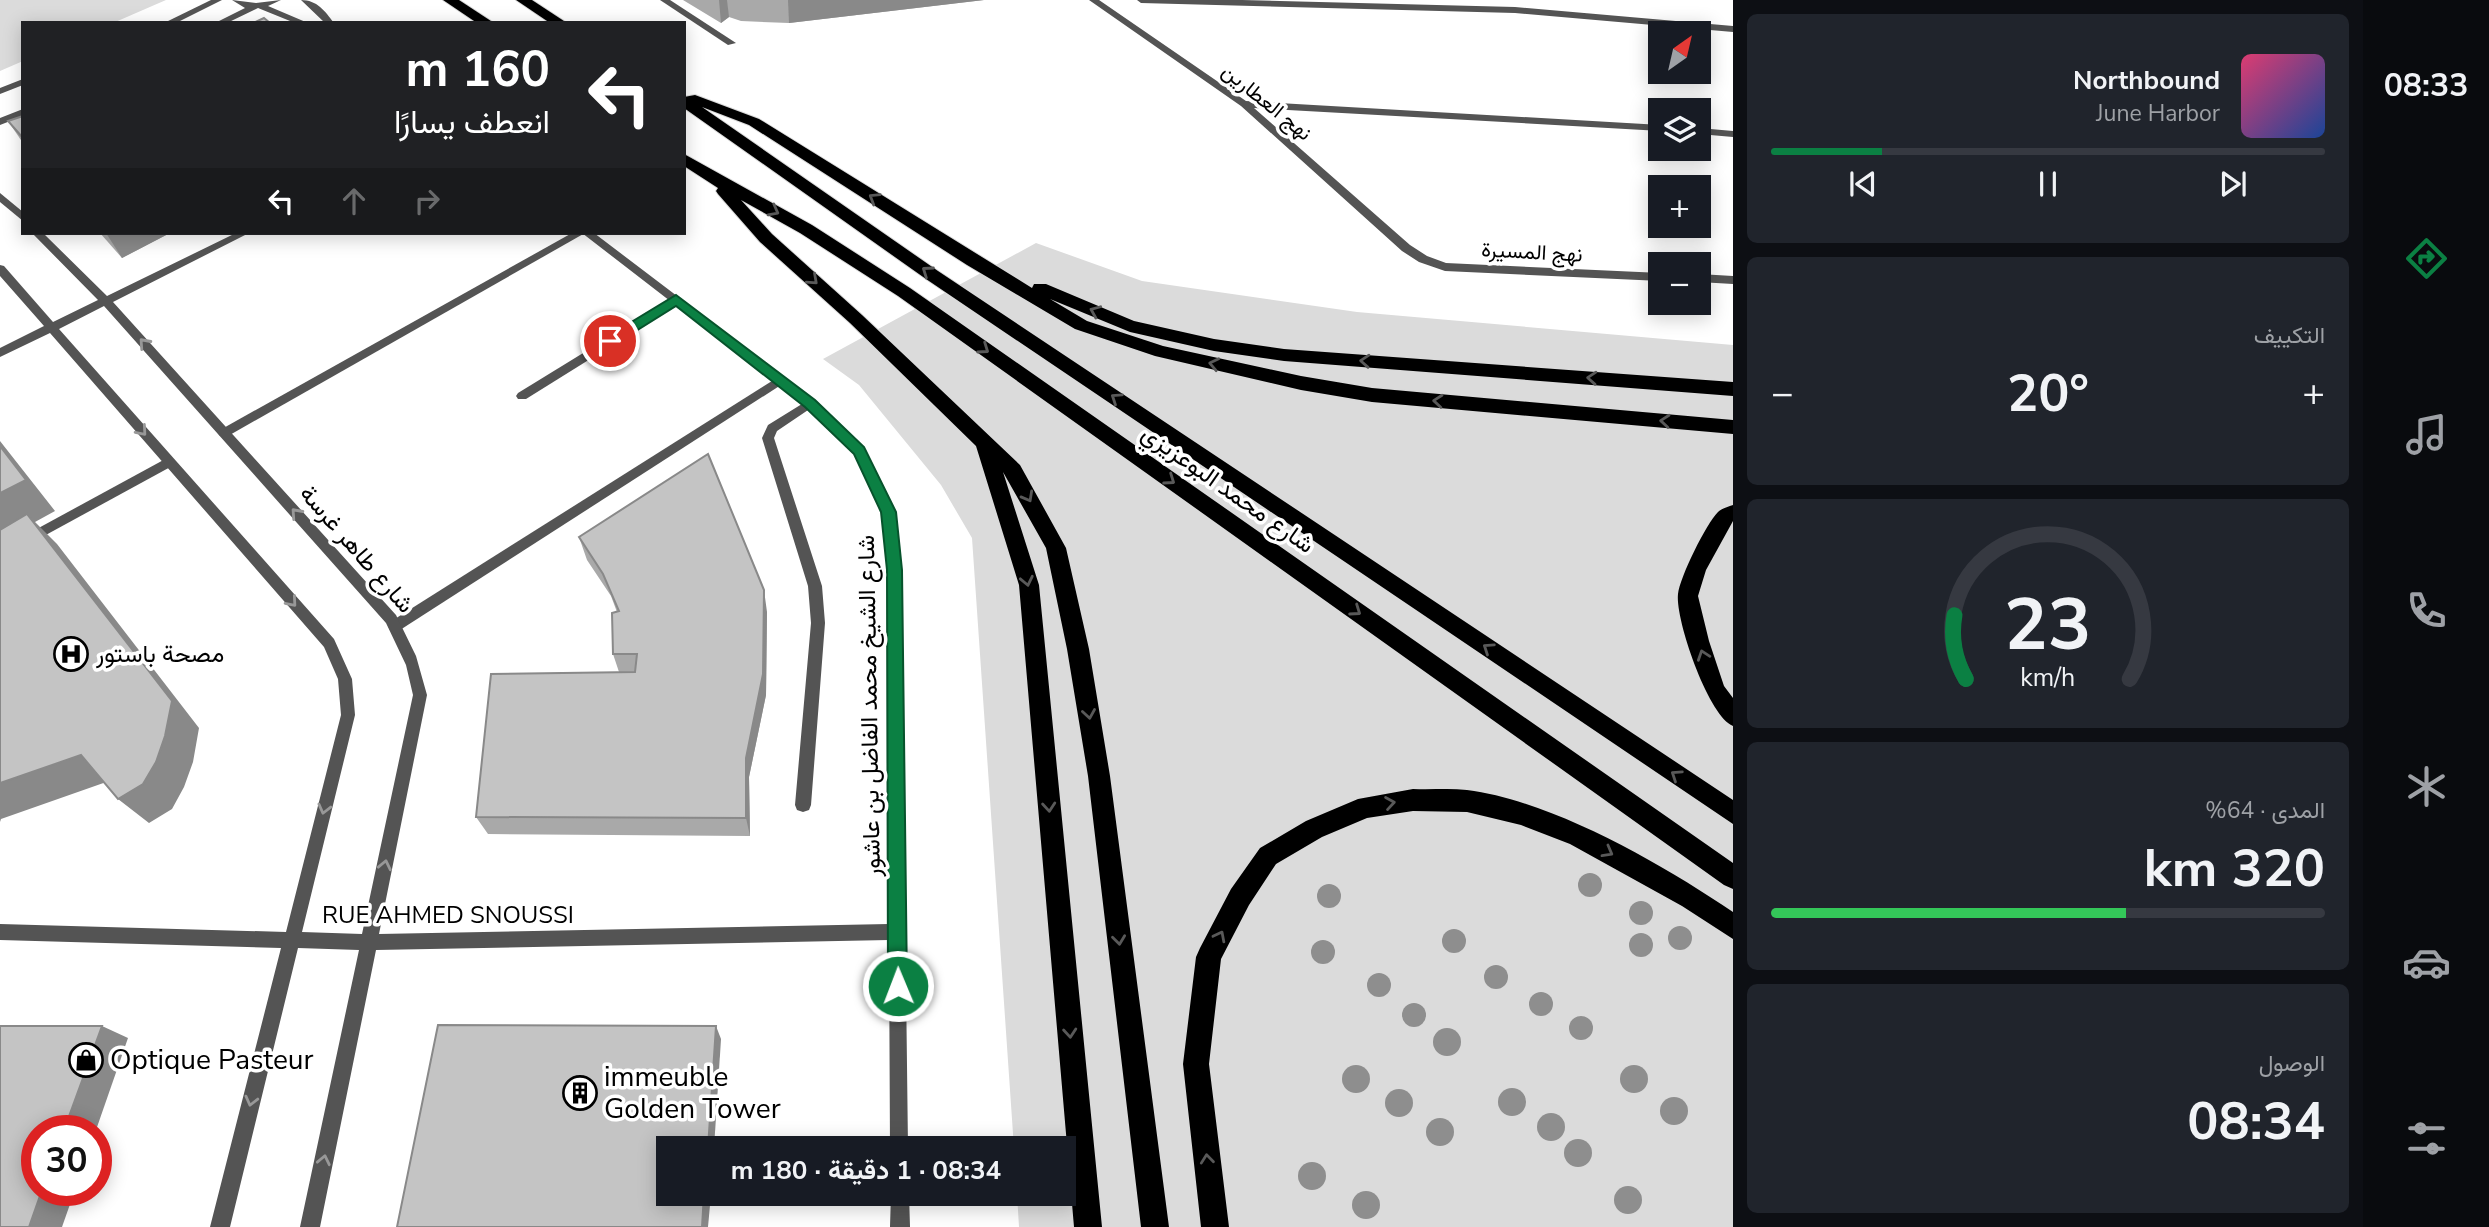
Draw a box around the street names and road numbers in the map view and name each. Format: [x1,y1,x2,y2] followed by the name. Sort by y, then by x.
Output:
[1216,57,1318,147] street label: نهج العطارين
[1481,235,1583,269] street label: نهج المسيرة
[1134,417,1321,563] street label: شارع محمد البوعزيزي
[293,478,421,620] street label: شارع طاهر غرسة
[850,535,889,878] street label: شارع الشيخ محمد الفاضل بن عاشور
[322,899,574,931] street label: RUE AHMED SNOUSSI

